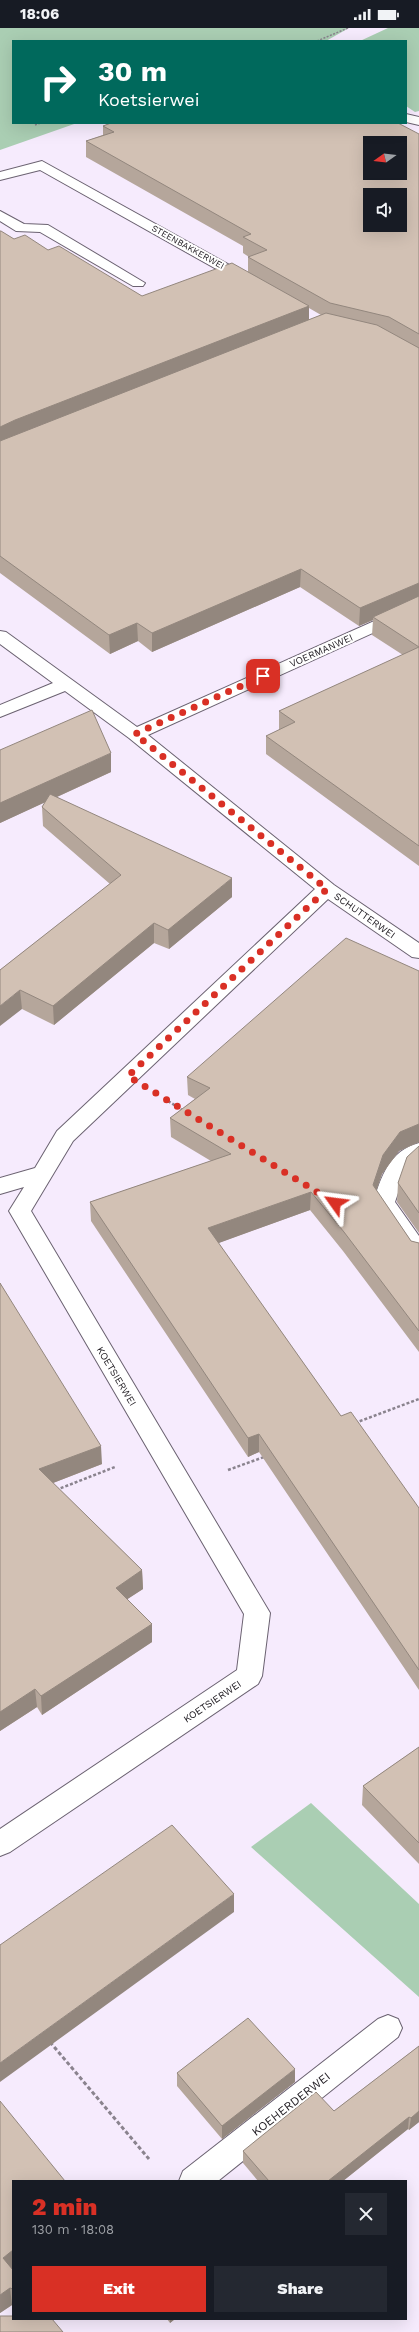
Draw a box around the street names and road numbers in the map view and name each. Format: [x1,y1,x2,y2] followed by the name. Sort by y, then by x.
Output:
[150,223,226,271] street label: STEENBAKKERWEI
[288,632,355,669] street label: VOERMANWEI
[332,890,397,940] street label: SCHUTTERWEI
[95,1345,139,1408] street label: KOETSIERWEI
[181,1678,243,1725] street label: KOETSIERWEI
[249,2069,333,2139] street label: KOEHERDERWEI

